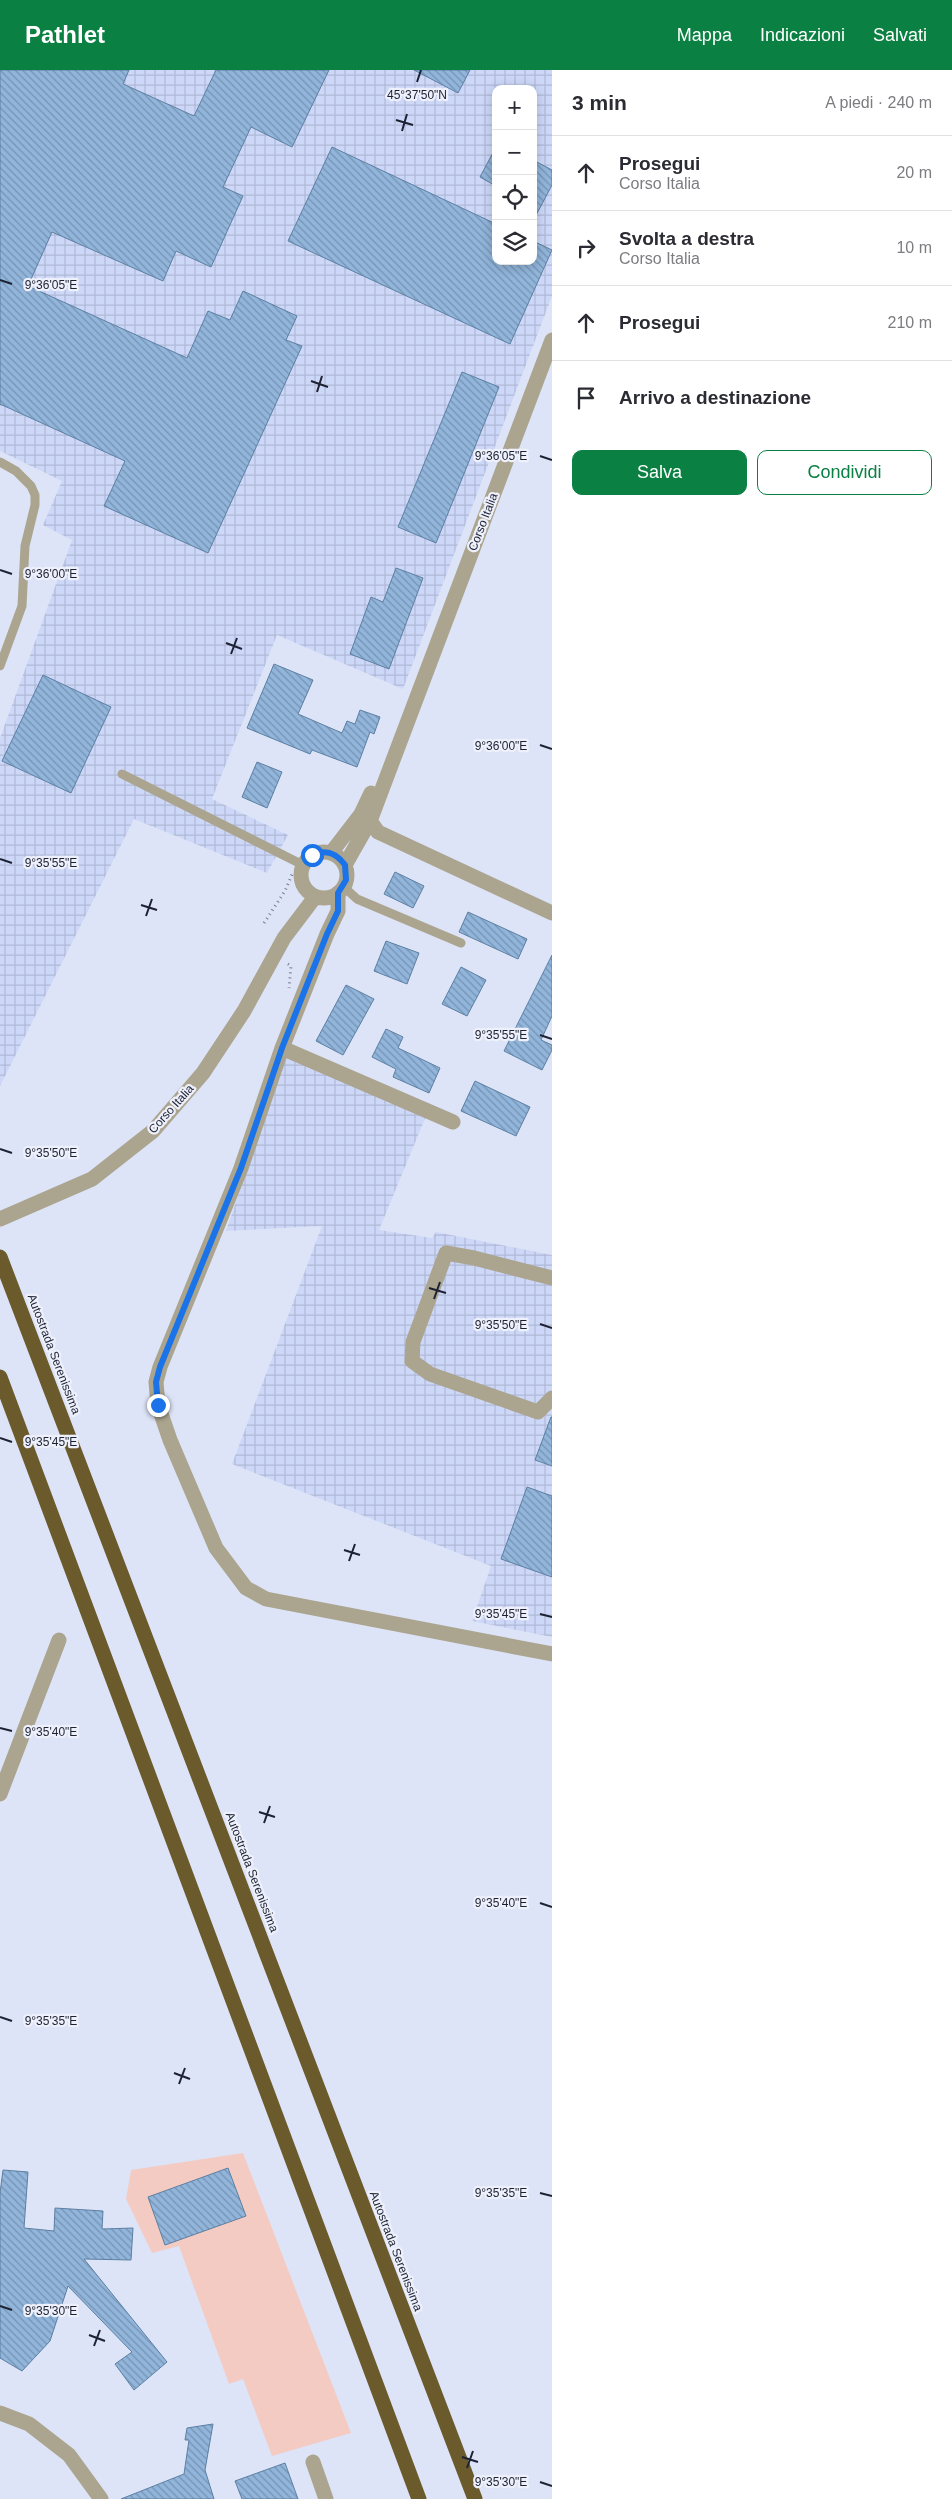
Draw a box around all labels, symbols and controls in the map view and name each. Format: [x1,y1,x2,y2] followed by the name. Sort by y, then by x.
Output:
[25,21,105,48] text: Pathlet
[677,25,732,45] text: Mappa
[760,25,845,45] text: Indicazioni
[873,25,927,45] text: Salvati
[492,85,537,265] map controls
[492,85,537,130] button: +
[387,88,447,102] text: 45°37'50"N
[572,91,627,114] text: 3 min
[825,94,932,111] text: A piedi · 240 m
[492,130,537,175] button: −
[619,153,700,174] text: Prosegui
[572,159,600,187] icon: ahead
[896,164,932,181] text: 20 m
[492,175,537,220] button: locate
[619,175,700,192] text: Corso Italia
[492,220,537,265] button: layers
[619,228,754,249] text: Svolta a destra
[572,234,600,262] icon: right
[896,239,932,256] text: 10 m
[619,250,700,267] text: Corso Italia
[25,278,77,292] text: 9°36'05"E
[572,309,600,337] icon: ahead
[619,312,700,333] text: Prosegui
[888,314,932,331] text: 210 m
[572,384,600,412] icon: arrive
[619,387,811,408] text: Arrivo a destinazione
[475,449,527,463] text: 9°36'05"E
[572,450,747,495] button: Salva
[757,450,932,495] button: Condividi
[466,491,501,553] street label: Corso Italia
[25,567,77,581] text: 9°36'00"E
[475,739,527,753] text: 9°36'00"E
[301,844,324,867] route start
[25,856,77,870] text: 9°35'55"E
[475,1028,527,1042] text: 9°35'55"E
[145,1082,197,1136] street label: Corso Italia
[25,1146,77,1160] text: 9°35'50"E
[25,1292,83,1416] street label: Autostrada Serenissima
[475,1318,527,1332] text: 9°35'50"E
[147,1394,170,1417] route end
[25,1435,77,1449] text: 9°35'45"E
[475,1607,527,1621] text: 9°35'45"E
[25,1725,77,1739] text: 9°35'40"E
[223,1810,281,1934] street label: Autostrada Serenissima
[475,1896,527,1910] text: 9°35'40"E
[25,2014,77,2028] text: 9°35'35"E
[475,2186,527,2200] text: 9°35'35"E
[367,2189,425,2313] street label: Autostrada Serenissima
[25,2304,77,2318] text: 9°35'30"E
[475,2475,527,2489] text: 9°35'30"E

